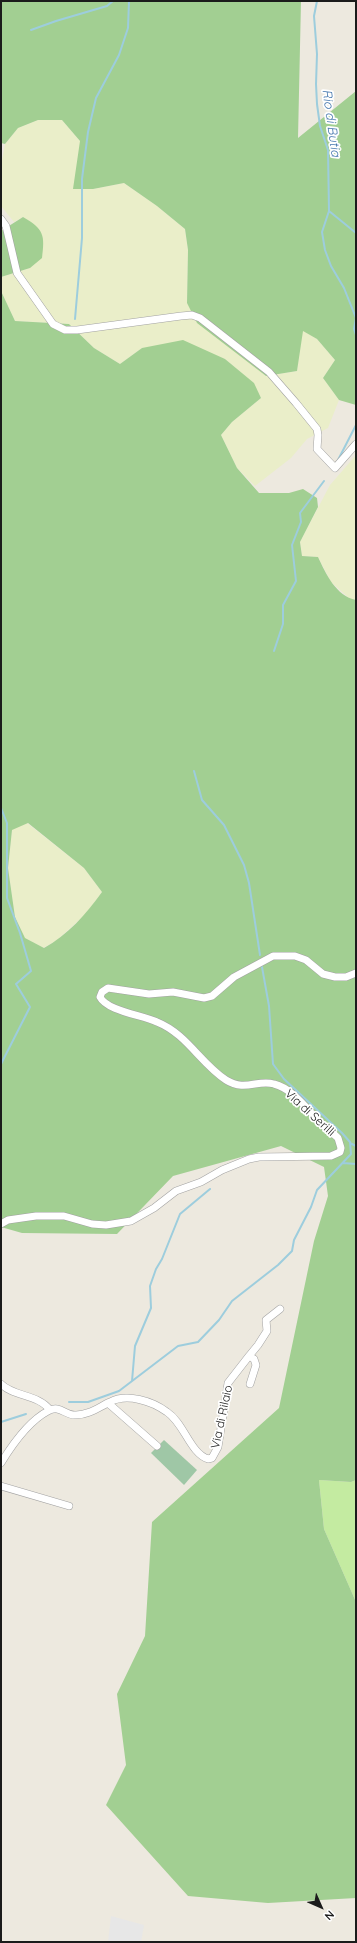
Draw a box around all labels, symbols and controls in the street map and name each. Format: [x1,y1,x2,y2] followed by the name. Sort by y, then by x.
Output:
[319,88,343,158] water label: Rio di Butia
[282,1087,338,1139] street label: Via di Serilli
[208,1384,236,1450] street label: Via di Rilaio
[301,1887,341,1927] north arrow
[322,1908,337,1923] text: N

